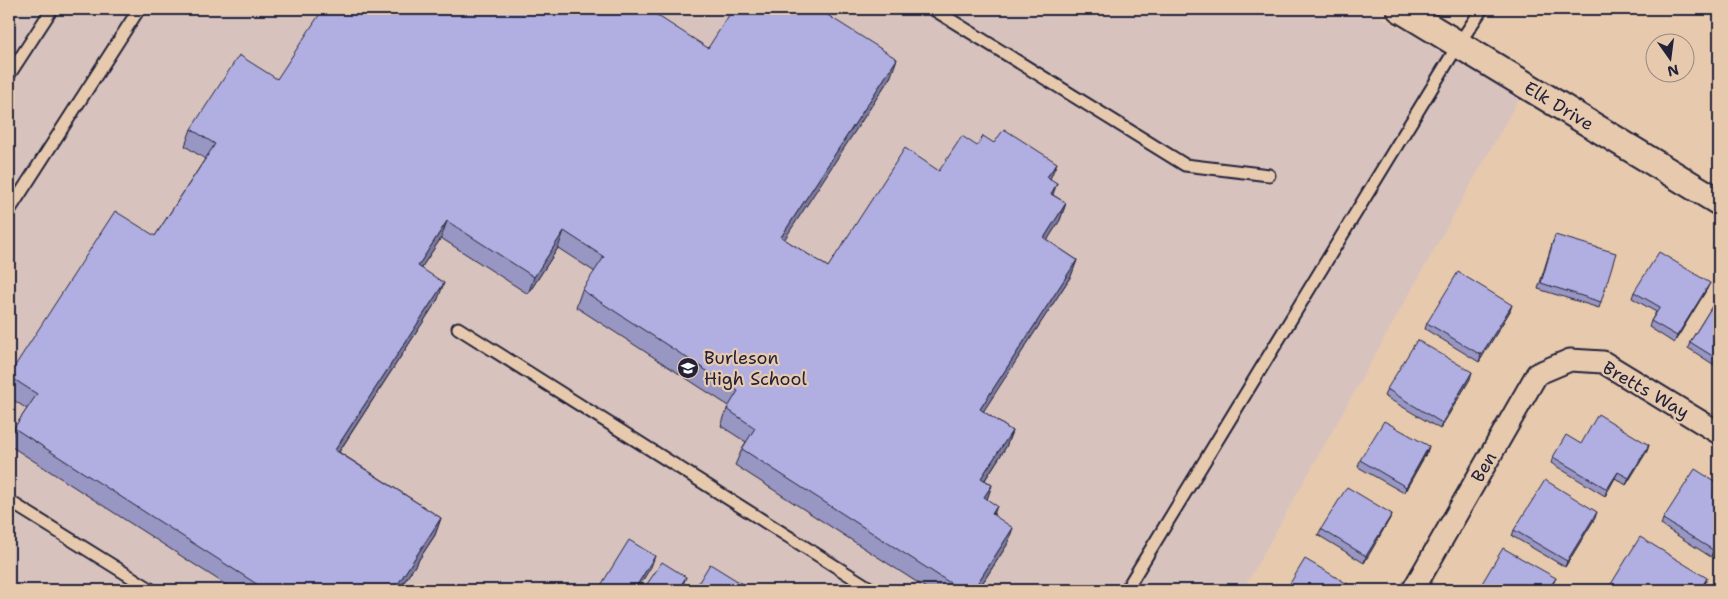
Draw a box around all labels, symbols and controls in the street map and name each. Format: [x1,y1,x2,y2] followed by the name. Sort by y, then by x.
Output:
[1646,32,1696,82] north arrow
[1666,61,1681,81] text: N
[1520,76,1598,136] street label: Elk Drive
[704,346,807,391] place label: Burleson High School
[676,356,700,380] school or university icon: Burleson High School
[1598,356,1694,424] street label: Bretts Way
[1466,447,1502,487] street label: Ben

